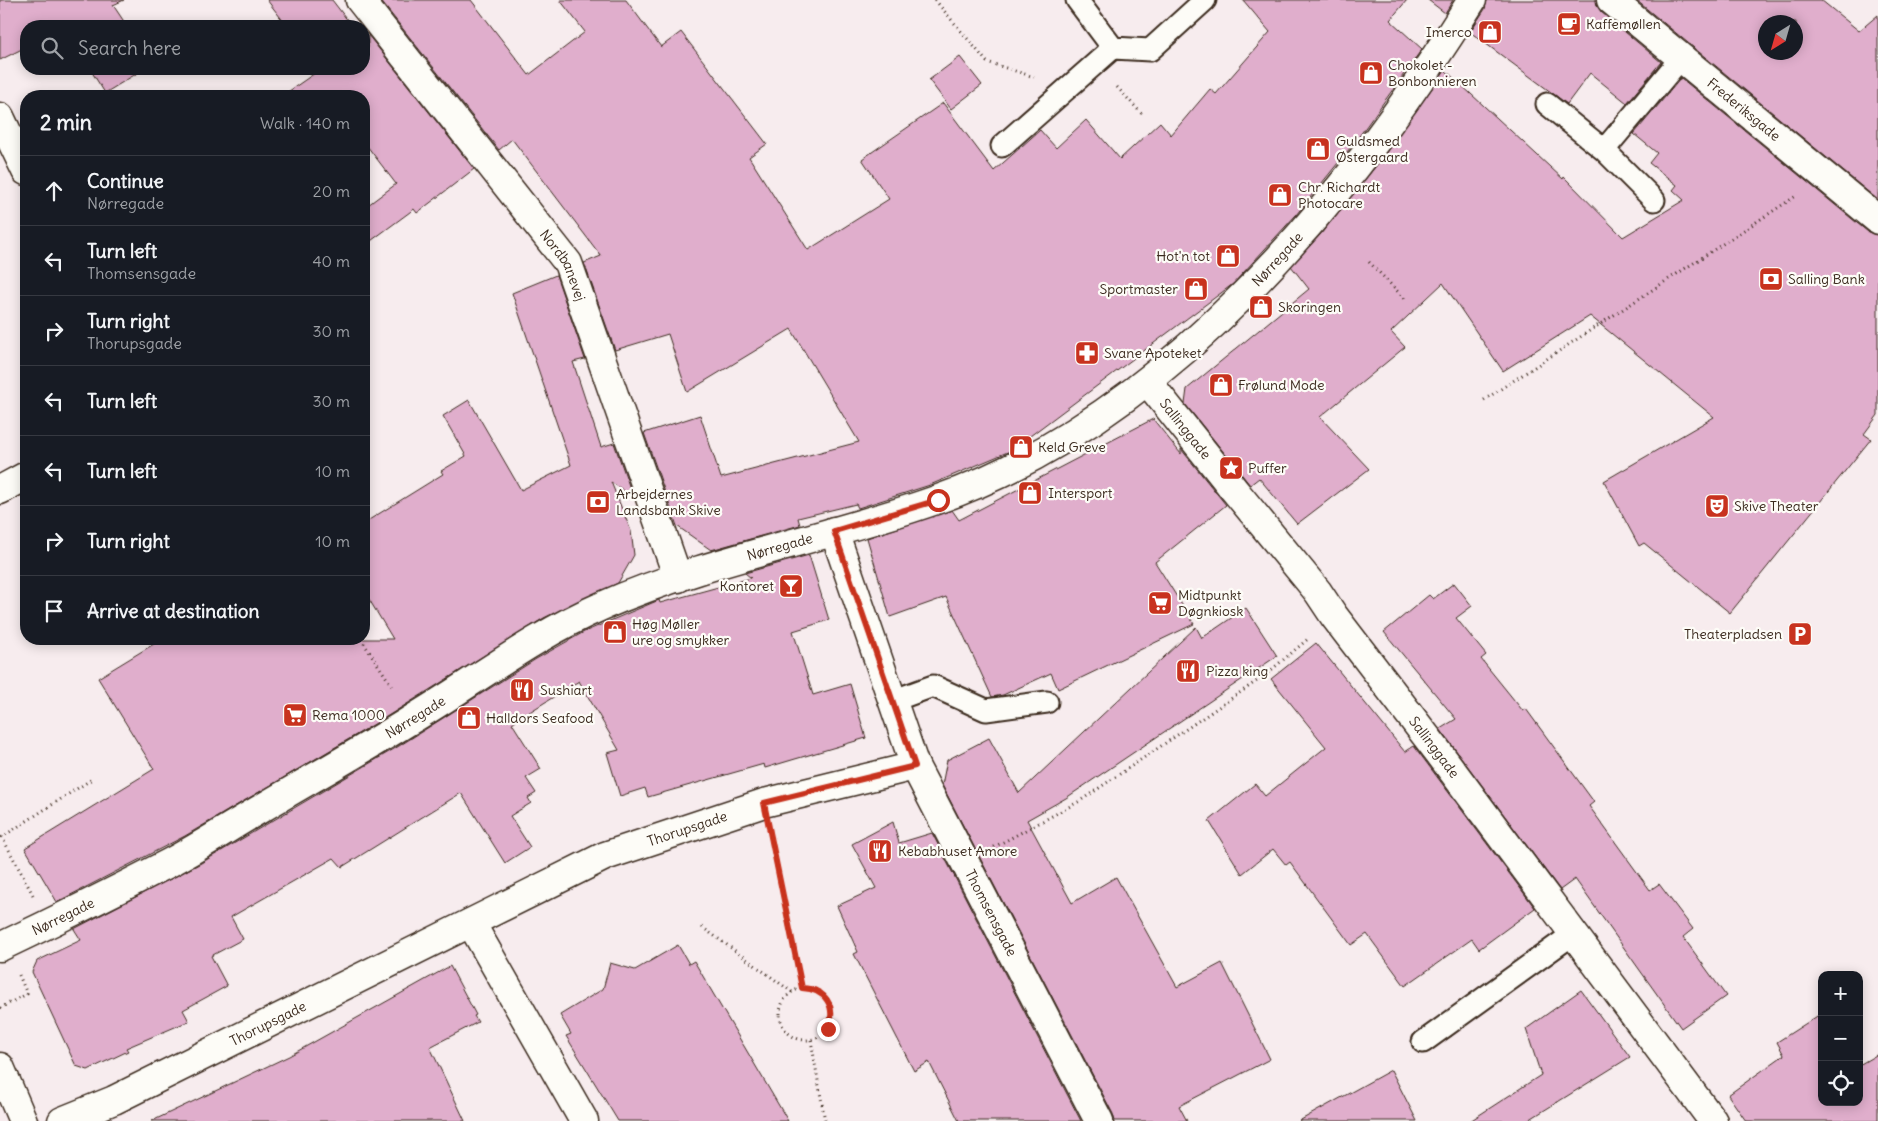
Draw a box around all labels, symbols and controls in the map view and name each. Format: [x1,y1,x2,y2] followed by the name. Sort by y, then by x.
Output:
[1556,11,1582,37] cafe icon: Kaffemøllen
[1586,15,1661,33] place label: Kaffemøllen
[1758,15,1803,60] north arrow
[1477,19,1503,45] shop icon: Imerco
[20,20,370,75] search box
[1426,23,1472,41] place label: Imerco
[38,34,66,62] icon: search
[78,36,181,60] text: Search here
[1388,56,1477,90] place label: Chokolet - Bonbonnieren
[1358,60,1384,86] shop icon: Chokolet - Bonbonnieren
[1703,74,1784,145] street label: Frederiksgade
[40,109,92,136] text: 2 min
[260,113,350,133] text: Walk · 140 m
[1336,132,1408,166] place label: Guldsmed Østergaard
[1305,136,1331,162] shop icon: Guldsmed Østergaard
[87,169,164,193] text: Continue
[40,177,68,205] icon: ahead
[1298,178,1380,212] place label: Chr. Richardt Photocare
[313,181,350,201] text: 20 m
[1267,182,1293,208] shop icon: Chr. Richardt Photocare
[87,193,164,213] text: Nørregade
[536,226,590,303] street label: Nordbanevej
[1248,228,1307,290] street label: Nørregade
[87,239,157,263] text: Turn left
[1215,243,1241,269] shop icon: Hot'n tot
[40,247,68,275] icon: left
[1156,247,1210,265] place label: Hot'n tot
[312,251,350,271] text: 40 m
[87,263,196,283] text: Thomsensgade
[1758,266,1784,292] bank icon: Salling Bank
[1788,270,1865,288] place label: Salling Bank
[1183,276,1209,302] shop icon: Sportmaster
[1099,280,1178,298] place label: Sportmaster
[1248,294,1274,320] shop icon: Skoringen
[1278,298,1341,316] place label: Skoringen
[87,309,170,333] text: Turn right
[40,317,68,345] icon: right
[313,321,350,341] text: 30 m
[87,333,182,353] text: Thorupsgade
[1074,340,1100,366] pharmacy icon: Svane Apoteket
[1104,344,1202,362] place label: Svane Apoteket
[1208,372,1234,398] shop icon: Frølund Mode
[1238,376,1325,394] place label: Frølund Mode
[40,387,68,415] icon: left
[87,389,157,413] text: Turn left
[313,391,350,411] text: 30 m
[1156,395,1215,463] street label: Sallinggade
[1008,434,1034,460] shop icon: Keld Greve
[1038,438,1106,456] place label: Keld Greve
[1218,455,1244,481] place icon: Puffer
[40,457,68,485] icon: left
[87,459,157,483] text: Turn left
[1248,459,1287,477] place label: Puffer
[315,461,350,481] text: 10 m
[1017,480,1043,506] shop icon: Intersport
[1048,484,1113,502] place label: Intersport
[616,485,721,519] place label: Arbejdernes Landsbank Skive
[585,489,611,515] bank icon: Arbejdernes Landsbank Skive
[927,489,950,512] route start
[1704,493,1730,519] theatre icon: Skive Theater
[1734,497,1819,515] place label: Skive Theater
[40,527,68,555] icon: right
[87,529,170,553] text: Turn right
[745,529,815,564] street label: Nørregade
[315,531,350,551] text: 10 m
[778,573,804,599] bar icon: Kontoret
[720,577,774,595] place label: Kontoret
[1178,586,1243,620] place label: Midtpunkt Døgnkiosk
[1147,590,1173,616] supermarket icon: Midtpunkt Døgnkiosk
[40,597,68,625] icon: arrive
[87,599,260,623] text: Arrive at destination
[632,615,730,649] place label: Høg Møller ure og smykker
[602,619,628,645] shop icon: Høg Møller ure og smykker
[1787,621,1813,647] parking icon: Theaterpladsen
[1684,625,1782,643] place label: Theaterpladsen
[1175,658,1201,684] restaurant icon: Pizza king
[1206,662,1268,680] place label: Pizza king
[509,677,535,703] restaurant icon: Sushiart
[540,681,592,699] place label: Sushiart
[382,692,449,742] street label: Nørregade
[282,702,308,728] supermarket icon: Rema 1000
[456,705,482,731] shop icon: Halldors Seafood
[312,706,385,724] place label: Rema 1000
[486,709,594,727] place label: Halldors Seafood
[1405,713,1463,781] street label: Sallinggade
[645,807,729,850] street label: Thorupsgade
[867,838,893,864] restaurant icon: Kebabhuset Amore
[898,842,1017,860] place label: Kebabhuset Amore
[961,866,1021,959] street label: Thomsensgade
[29,894,97,939] street label: Nørregade
[1818,971,1863,1106] map controls
[1818,971,1863,1016] button: +
[227,997,309,1050] street label: Thorupsgade
[1818,1016,1863,1061] button: −
[817,1018,840,1041] route end
[1818,1061,1863,1106] button: locate

